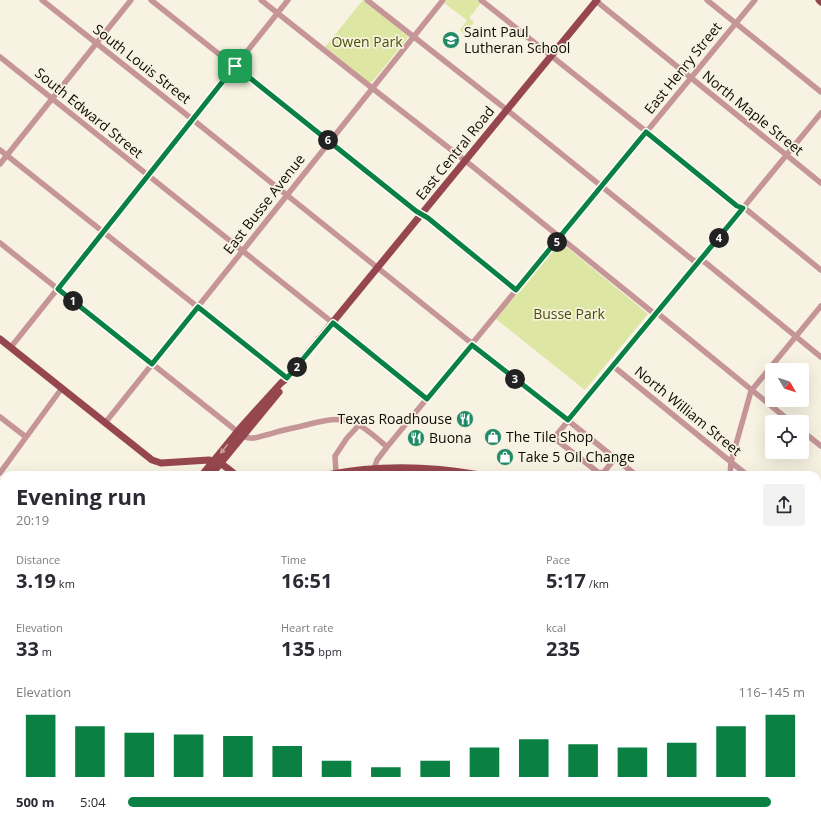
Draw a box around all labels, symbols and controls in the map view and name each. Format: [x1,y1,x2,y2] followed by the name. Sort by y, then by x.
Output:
[640,18,726,118] street label: East Henry Street
[90,19,195,108] street label: South Louis Street
[464,22,570,57] place label: Saint Paul Lutheran School
[441,30,461,50] school or university icon: Saint Paul Lutheran School
[331,32,403,51] park label: Owen Park
[218,49,252,83] pin
[224,55,246,77] icon: arrive
[31,63,147,162] street label: South Edward Street
[699,66,808,159] street label: North Maple Street
[411,102,498,203] street label: East Central Road
[318,130,338,150] pin: 6
[325,132,331,147] text: 6
[219,150,309,258] street label: East Busse Avenue
[709,228,729,248] pin: 4
[716,230,722,245] text: 4
[547,232,567,252] pin: 5
[554,234,560,249] text: 5
[63,291,83,311] pin: 1
[70,293,76,308] text: 1
[533,304,606,323] park label: Busse Park
[287,357,307,377] pin: 2
[294,359,300,374] text: 2
[631,362,746,460] street label: North William Street
[765,363,809,407] north arrow
[765,363,809,459] map controls
[505,369,525,389] pin: 3
[512,371,518,386] text: 3
[337,409,452,428] place label: Texas Roadhouse
[455,409,475,429] restaurant icon: Texas Roadhouse
[765,415,809,459] button: locate
[483,427,503,447] shop icon: The Tile Shop
[506,427,593,446] place label: The Tile Shop
[406,428,426,448] restaurant icon: Buona
[429,428,471,447] place label: Buona
[219,443,228,454] one-way arrow
[495,447,515,467] shop icon: Take 5 Oil Change
[518,447,635,466] place label: Take 5 Oil Change
[16,481,147,511] text: Evening run
[763,484,805,526] button: share
[16,511,49,529] text: 20:19
[16,552,60,567] text: Distance
[281,552,306,567] text: Time
[546,552,570,567] text: Pace
[16,567,56,594] text: 3.19
[281,567,332,594] text: 16:51
[546,567,586,594] text: 5:17
[56,576,75,591] text: km
[586,576,609,591] text: /km
[16,620,63,635] text: Elevation
[281,620,333,635] text: Heart rate
[546,620,566,635] text: kcal
[16,635,39,662] text: 33
[281,635,315,662] text: 135
[546,635,580,662] text: 235
[39,644,52,659] text: m
[315,644,342,659] text: bpm
[16,683,71,701] text: Elevation
[738,683,805,701] text: 116–145 m
[16,793,54,811] text: 500 m
[80,793,106,811] text: 5:04

